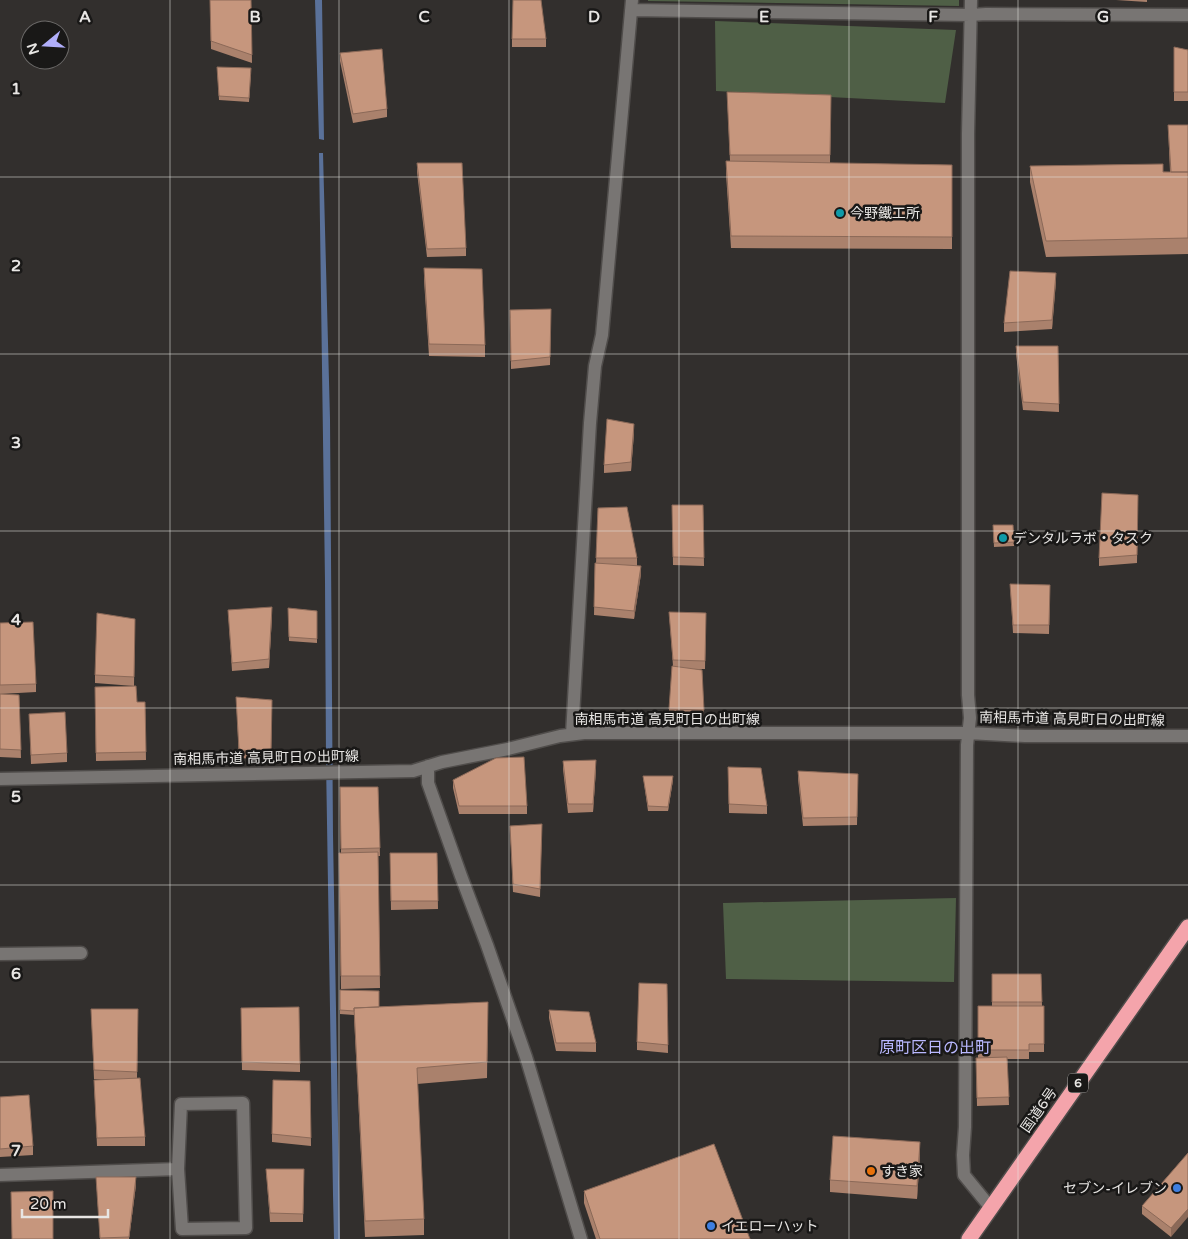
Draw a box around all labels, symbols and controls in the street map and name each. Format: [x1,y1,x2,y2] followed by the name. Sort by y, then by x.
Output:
[79,7,91,27] text: A
[249,7,261,27] text: B
[418,7,430,27] text: C
[588,7,600,27] text: D
[759,7,769,27] text: E
[928,7,938,27] text: F
[1097,7,1109,27] text: G
[20,20,70,70] north arrow
[23,41,43,57] text: N
[11,79,21,99] text: 1
[850,205,920,222] place label: 今野鐵工所
[834,207,846,219] marker: 今野鐵工所
[11,256,21,276] text: 2
[11,433,21,453] text: 3
[1013,530,1153,547] place label: デンタルラボ・タスク
[997,532,1009,544] marker: デンタルラボ・タスク
[11,610,21,630] text: 4
[979,709,1165,729] street label: 南相馬市道 高見町日の出町線
[574,711,760,728] street label: 南相馬市道 高見町日の出町線
[173,748,359,768] street label: 南相馬市道 高見町日の出町線
[11,787,21,807] text: 5
[11,964,21,984] text: 6
[879,1038,991,1058] district label: 原町区日の出町
[1068,1074,1088,1092] road number: 6
[1017,1084,1061,1136] street label: 国道6号
[11,1141,21,1161] text: 7
[881,1163,923,1180] place label: すき家
[865,1165,877,1177] marker: すき家
[1063,1180,1167,1197] place label: セブン-イレブン
[1171,1182,1183,1194] marker: セブン-イレブン
[22,1186,109,1218] scale bar
[30,1195,67,1213] text: 20 m
[721,1218,819,1235] place label: イエローハット
[705,1220,717,1232] marker: イエローハット

